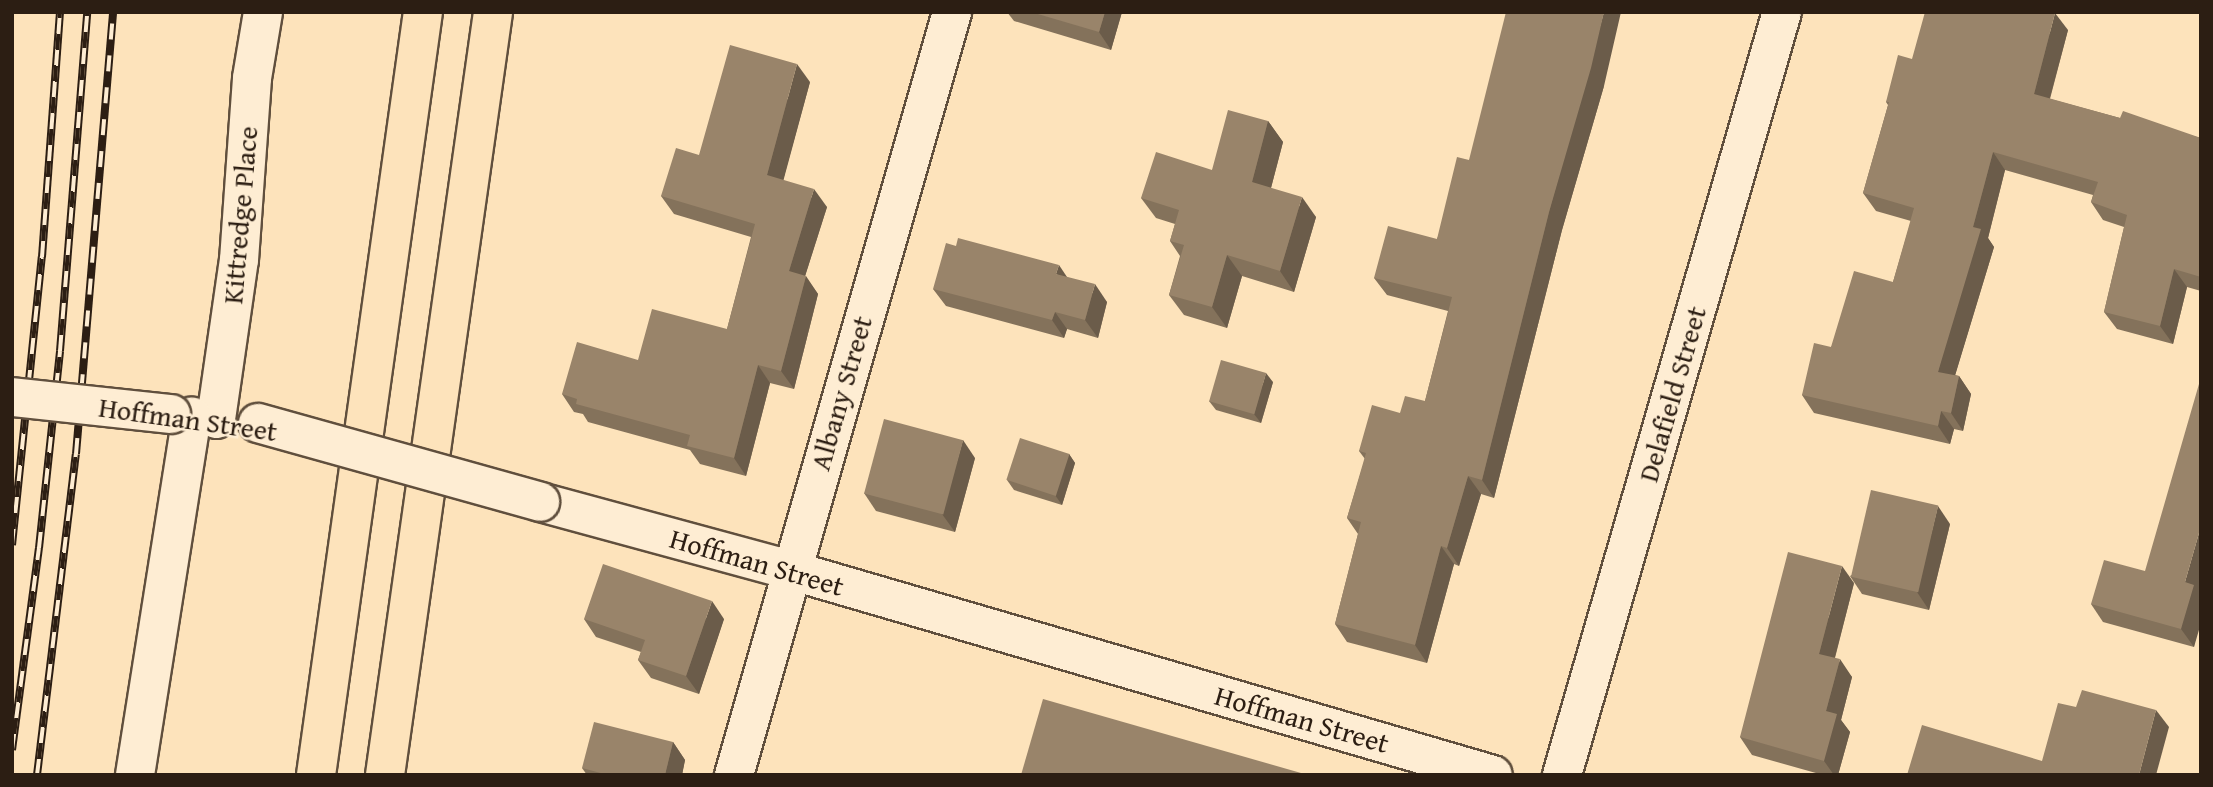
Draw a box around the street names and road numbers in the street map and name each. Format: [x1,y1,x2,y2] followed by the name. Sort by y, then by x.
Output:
[215,125,265,305] street label: Kittredge Place
[1631,302,1713,486] street label: Delafield Street
[803,312,879,474] street label: Albany Street
[97,390,279,448] street label: Hoffman Street
[666,521,848,603] street label: Hoffman Street
[1211,678,1393,760] street label: Hoffman Street

